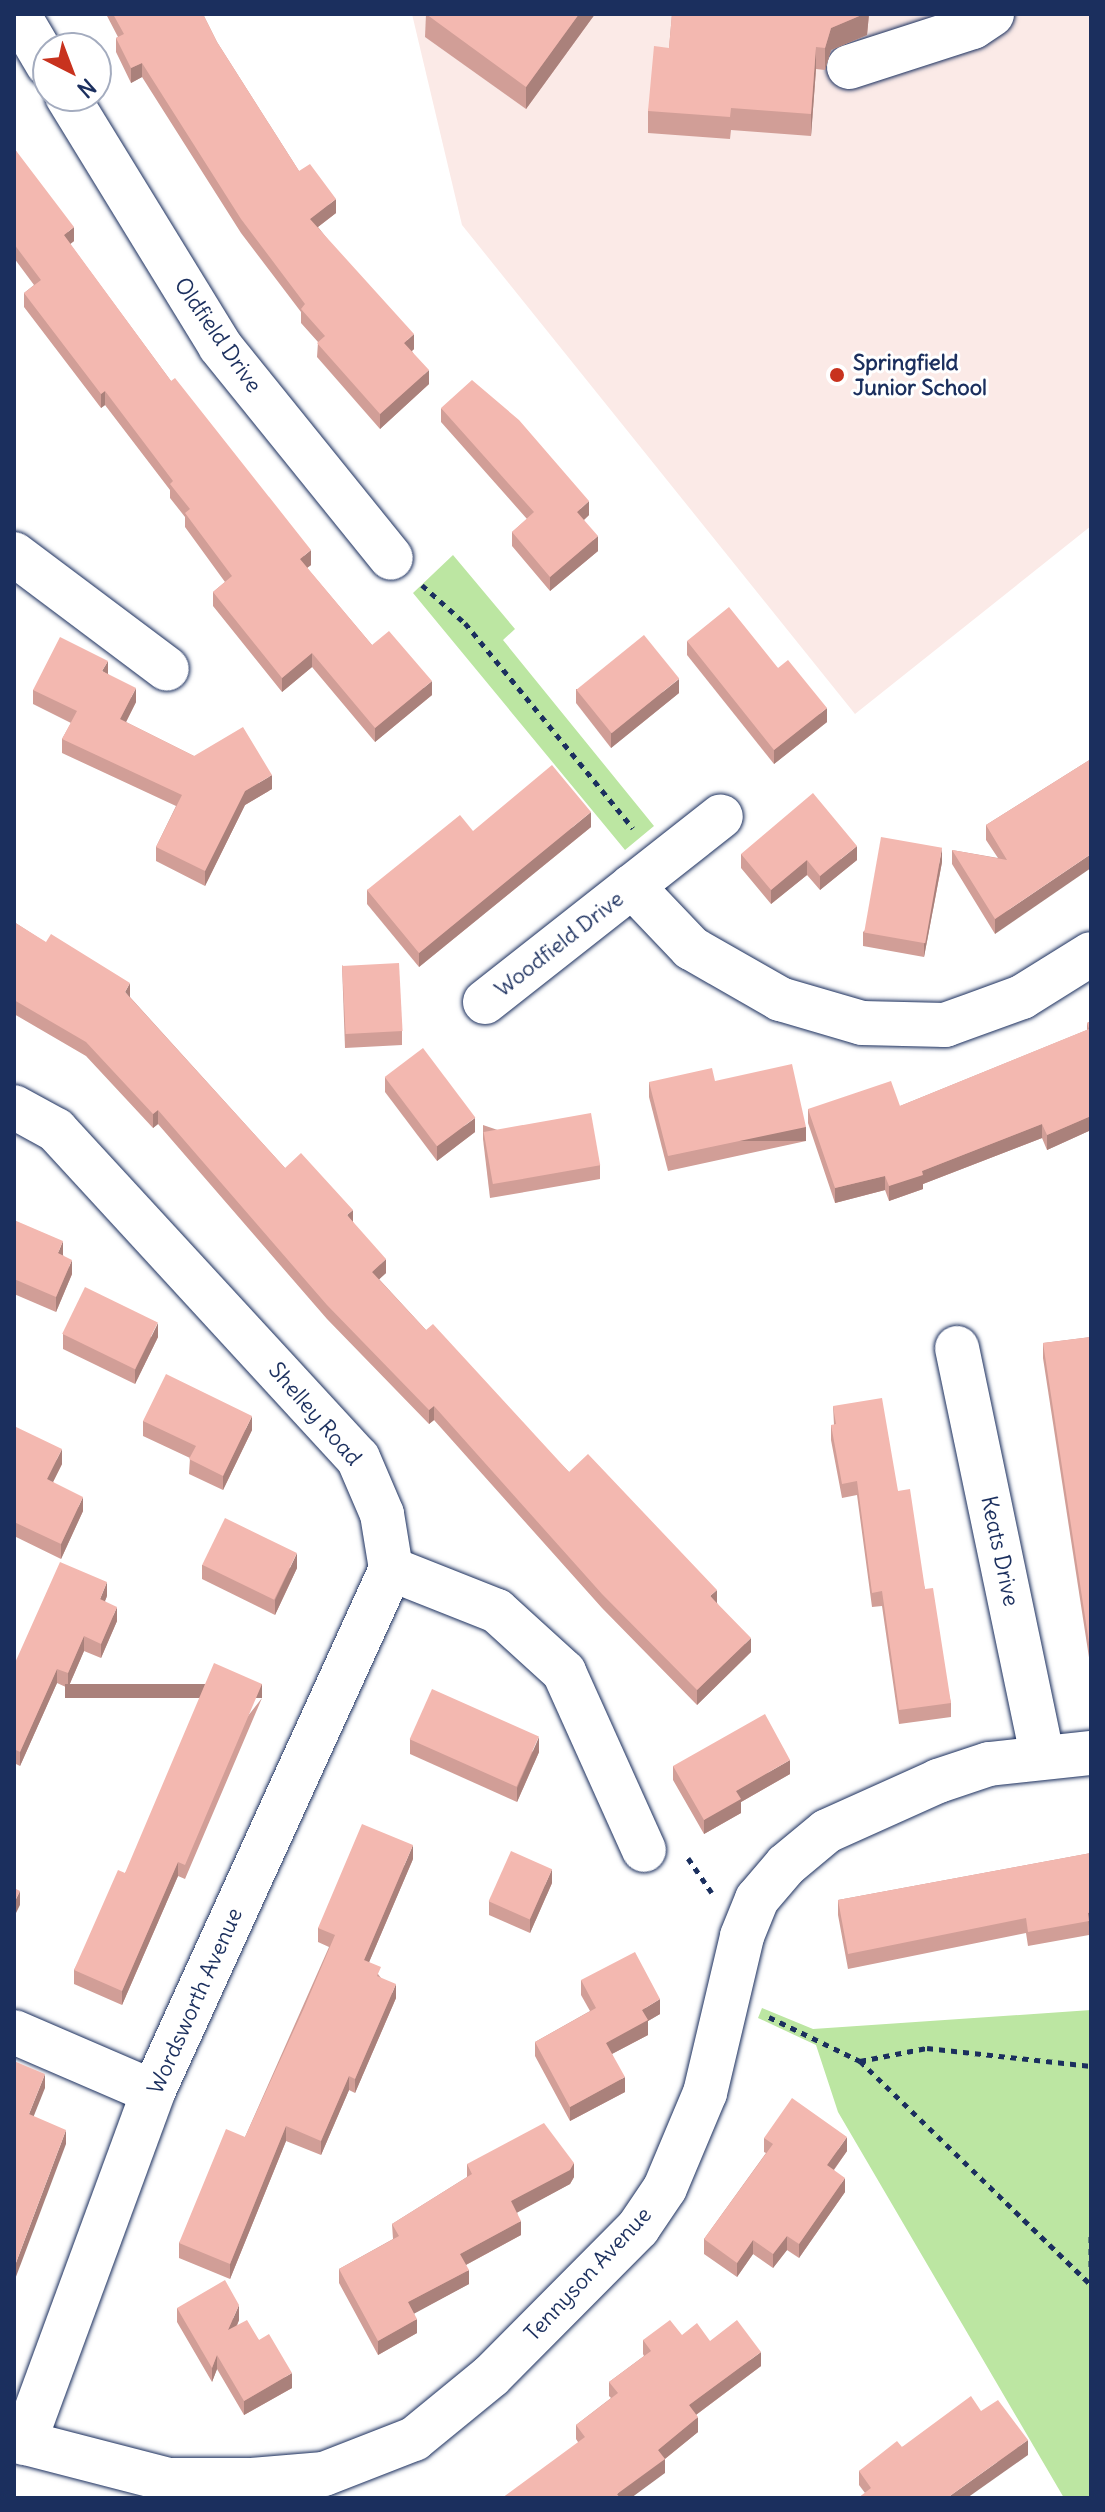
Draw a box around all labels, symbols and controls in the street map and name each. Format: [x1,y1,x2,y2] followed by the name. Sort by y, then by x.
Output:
[32,32,112,112] north arrow
[72,73,102,104] text: N
[169,273,267,397] street label: Oldfield Drive
[853,349,987,400] place label: Springfield Junior School
[828,366,846,384] marker: Springfield Junior School
[489,886,629,1002] street label: Woodfield Drive
[263,1357,367,1471] street label: Shelley Road
[975,1493,1025,1609] street label: Keats Drive
[142,1904,248,2098] street label: Wordsworth Avenue
[519,2201,657,2347] street label: Tennyson Avenue

